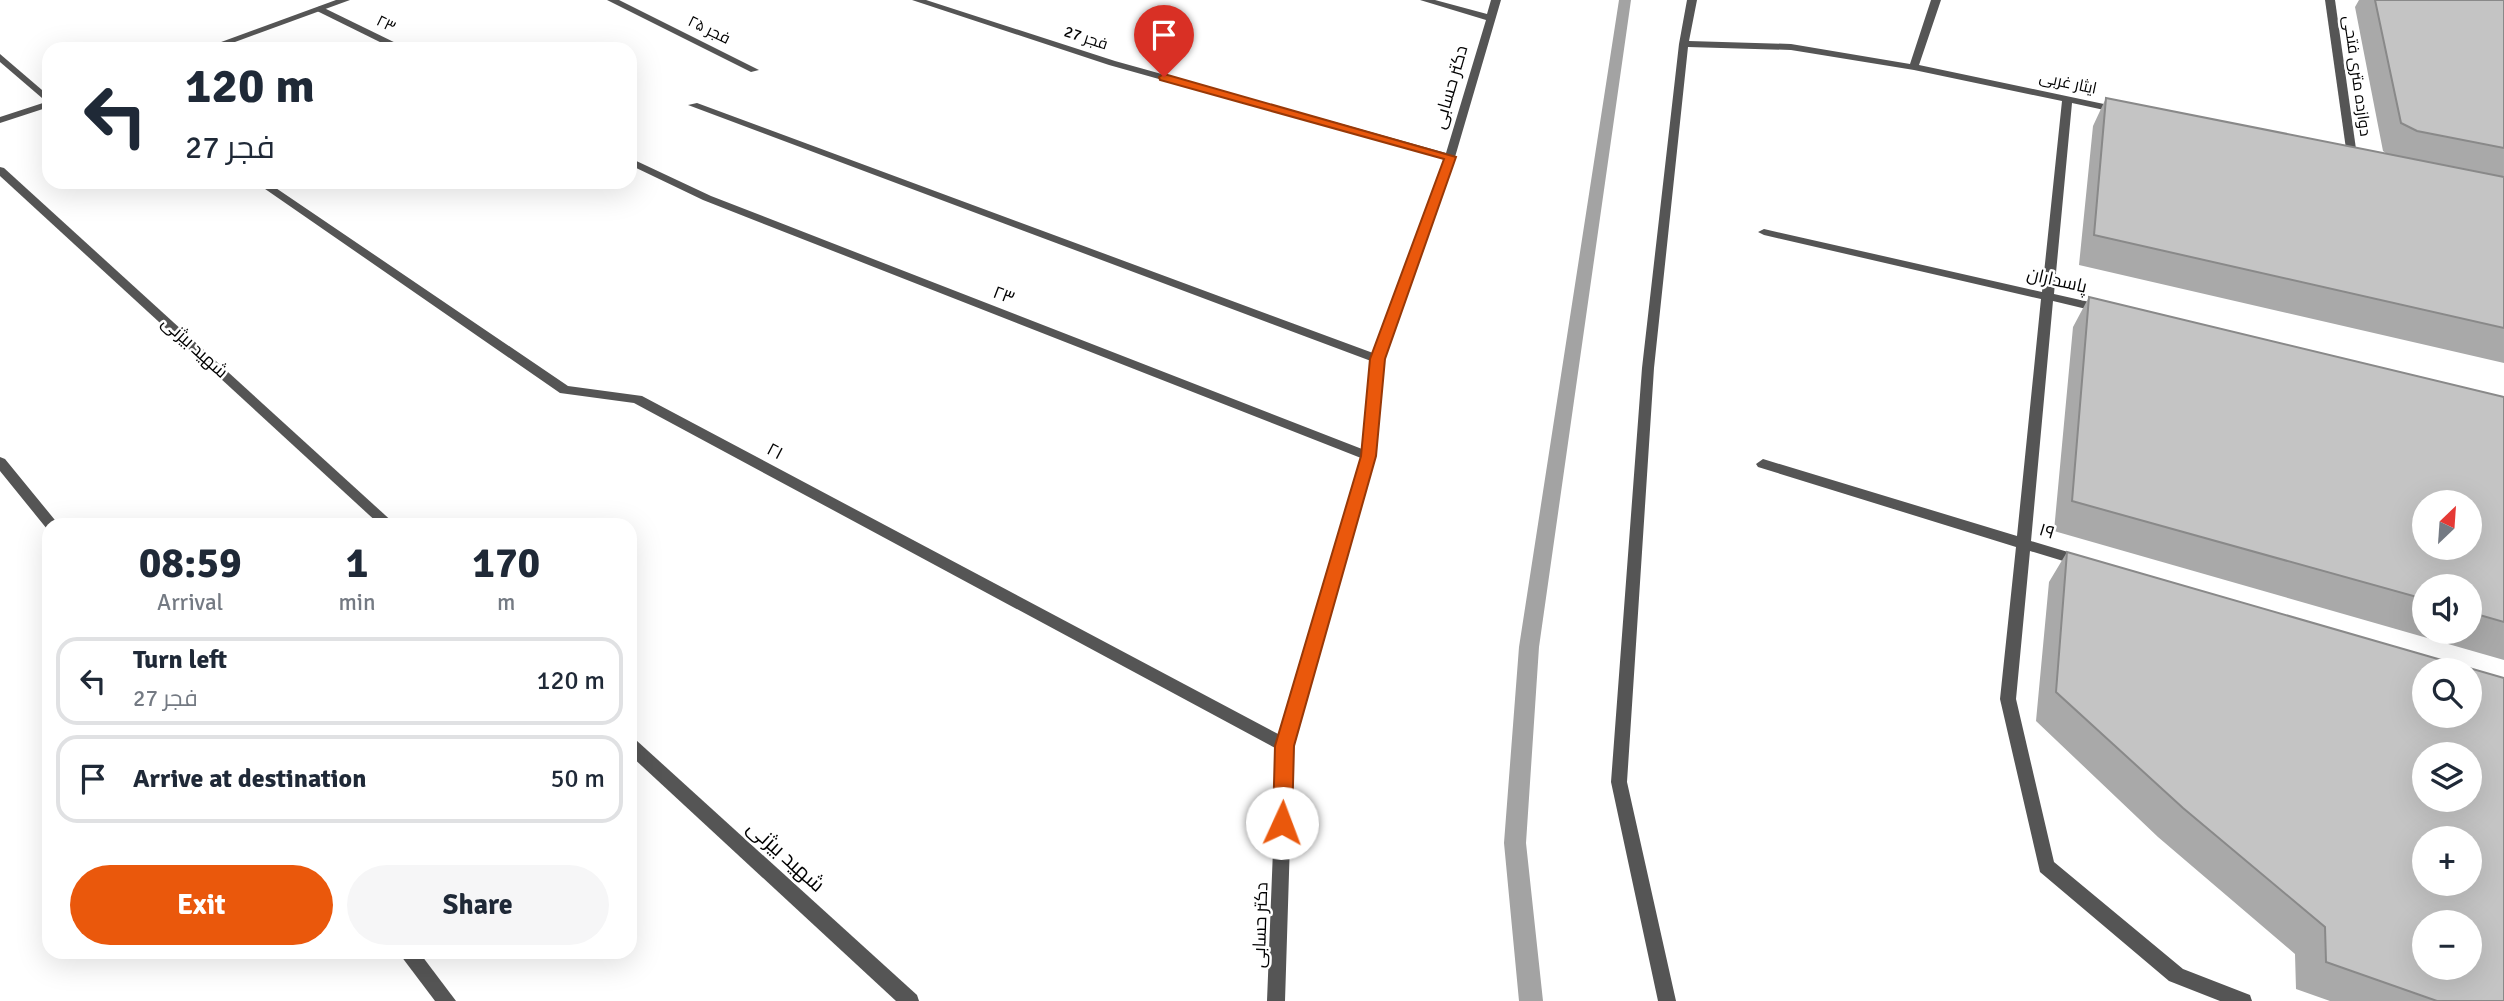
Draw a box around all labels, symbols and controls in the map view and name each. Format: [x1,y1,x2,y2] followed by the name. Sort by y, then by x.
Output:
[1134,5,1194,77] pin
[373,11,399,37] street label: ۲۳
[684,11,734,49] street label: فجر ۲۵
[2339,14,2375,138] street label: دوازده متری فتحی
[1145,16,1183,54] icon: arrive
[1062,22,1110,54] street label: فجر 27
[1428,43,1472,131] street label: دکتر حسابی
[185,56,315,116] text: 120 m
[2037,67,2099,99] street label: ایثار غربی
[70,70,161,161] icon: left
[185,128,275,167] text: فجر 27
[2025,262,2089,299] street label: پاسداران
[990,281,1018,309] street label: ۲۳
[157,311,233,383] street label: شهید بیژنی
[763,438,787,464] street label: ۲۱
[2412,490,2482,560] north arrow
[2412,490,2482,980] map controls
[2037,518,2057,544] street label: ۱۹
[139,538,242,589] text: 08:59
[346,538,368,589] text: 1
[472,538,540,589] text: 170
[2412,574,2482,644] button: sound
[157,588,223,617] text: Arrival
[338,588,376,617] text: min
[497,588,515,617] text: m
[133,644,227,676] text: Turn left
[2412,658,2482,728] button: search
[74,662,112,700] icon: left
[536,665,605,697] text: 120 m
[133,684,198,713] text: فجر 27
[2412,742,2482,812] button: layers
[74,760,112,798] icon: arrive
[133,763,366,795] text: Arrive at destination
[550,763,605,795] text: 50 m
[1245,786,1319,860] position arrow
[742,814,830,898] street label: شهید بیژنی
[2412,826,2482,896] button: +
[70,865,333,945] button: Exit
[347,865,609,945] button: Share
[1248,882,1272,968] street label: دکتر حسابی
[2412,910,2482,980] button: −

